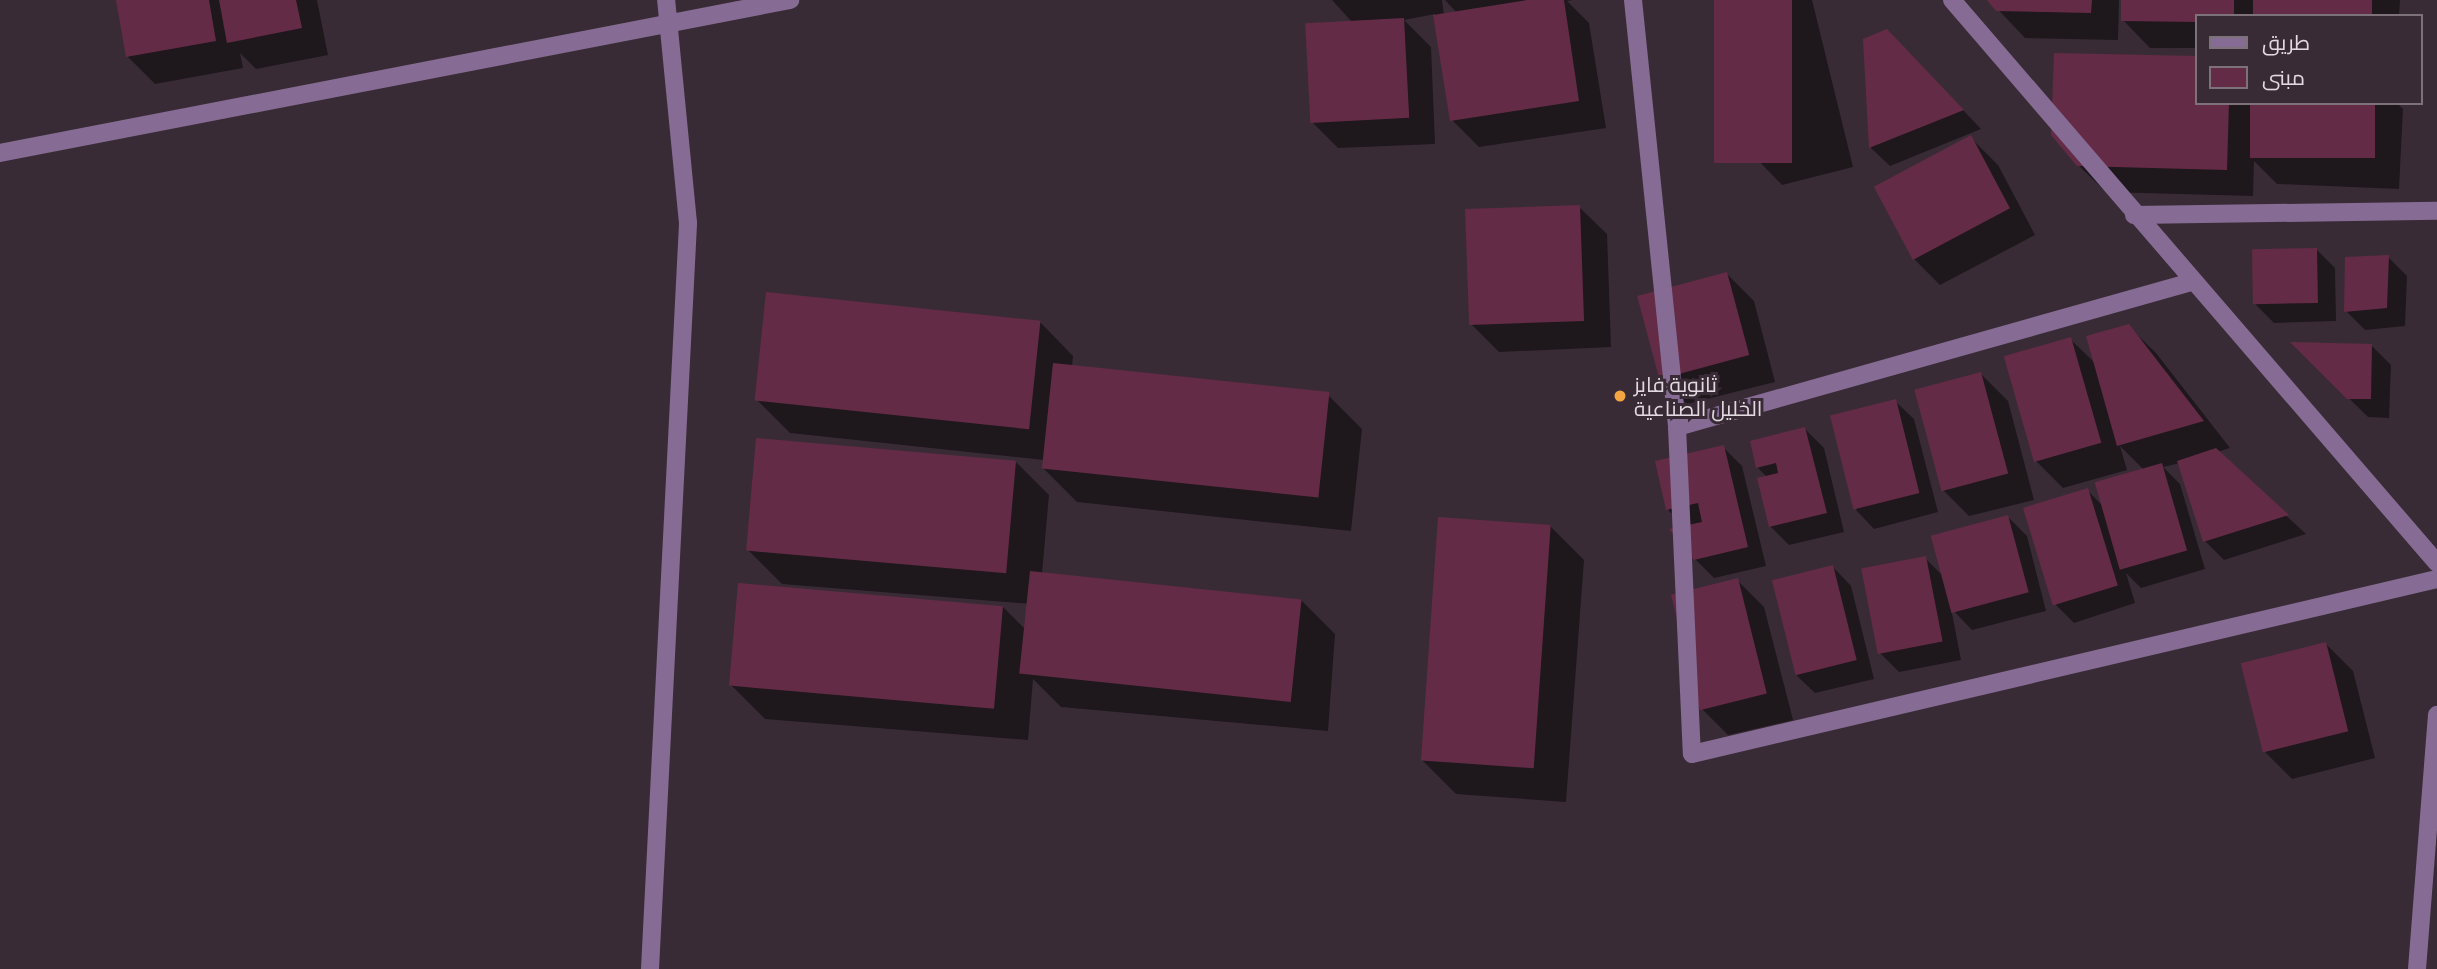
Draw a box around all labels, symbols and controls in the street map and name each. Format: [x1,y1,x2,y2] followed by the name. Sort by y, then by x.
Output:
[2196,14,2423,105] legend
[2262,29,2310,54] text: طريق
[2262,64,2305,89] text: مبنى
[1634,371,1763,421] place label: ثانوية فايز الخليل الصناعية
[1612,388,1628,404] marker: ثانوية فايز الخليل الصناعية

